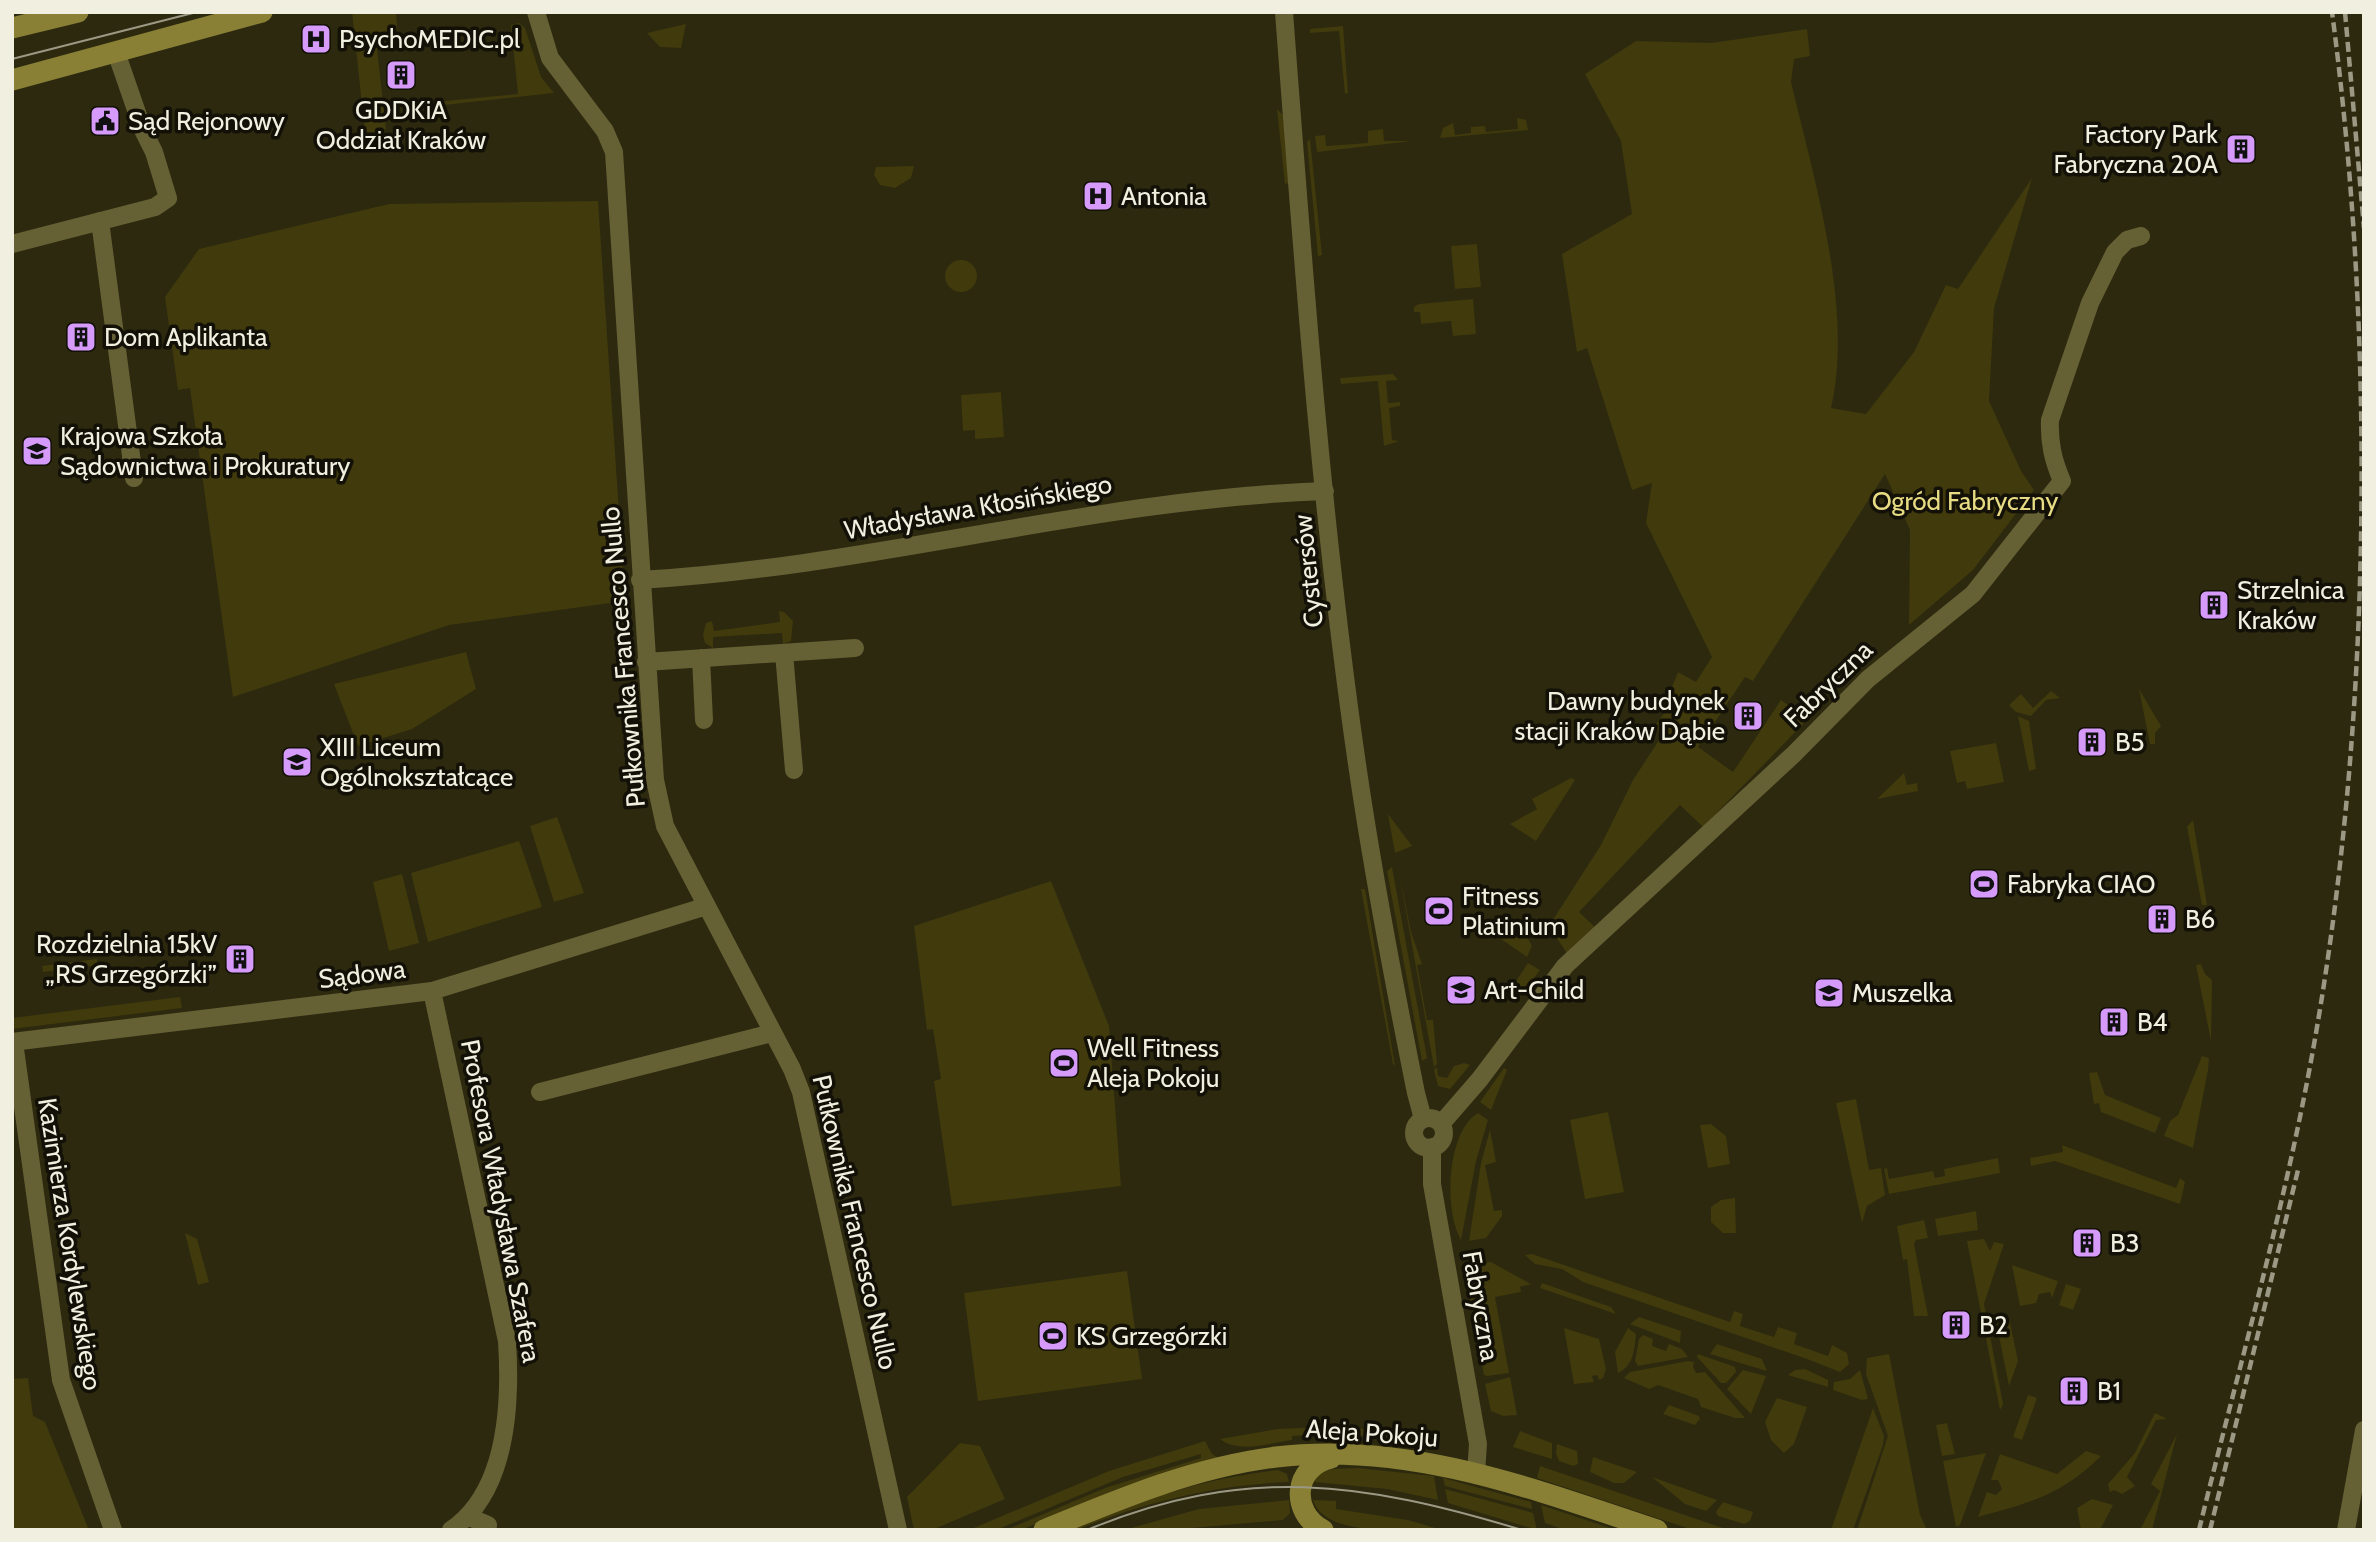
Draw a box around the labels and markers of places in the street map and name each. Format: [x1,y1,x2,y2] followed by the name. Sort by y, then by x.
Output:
[299,22,333,56] hospital icon: PsychoMEDIC.pl
[339,23,520,55] place label: PsychoMEDIC.pl
[384,58,418,92] building icon: GDDKiA Oddział Kraków
[316,94,486,156] place label: GDDKiA Oddział Kraków
[88,104,122,138] public building icon: Sąd Rejonowy
[128,105,285,137] place label: Sąd Rejonowy
[2053,118,2218,180] place label: Factory Park Fabryczna 20A
[2224,132,2258,166] building icon: Factory Park Fabryczna 20A
[1081,179,1115,213] hospital icon: Antonia
[1121,180,1207,212] place label: Antonia
[64,320,98,354] building icon: Dom Aplikanta
[104,321,268,353] place label: Dom Aplikanta
[60,420,350,482] place label: Krajowa Szkoła Sądownictwa i Prokuratury
[20,434,54,468] school or university icon: Krajowa Szkoła Sądownictwa i Prokuratury
[2237,574,2345,636] place label: Strzelnica Kraków
[2197,588,2231,622] building icon: Strzelnica Kraków
[1515,685,1725,747] place label: Dawny budynek stacji Kraków Dąbie
[1731,699,1765,733] building icon: Dawny budynek stacji Kraków Dąbie
[2075,725,2109,759] building icon: B5
[2115,726,2145,758] place label: B5
[320,731,513,793] place label: XIII Liceum Ogólnokształcące
[280,745,314,779] school or university icon: XIII Liceum Ogólnokształcące
[1967,867,2001,901] sports icon: Fabryka CIAO
[2007,868,2156,900] place label: Fabryka CIAO
[1462,880,1566,942] place label: Fitness Platinium
[1422,894,1456,928] sports icon: Fitness Platinium
[2145,902,2179,936] building icon: B6
[2185,903,2215,935] place label: B6
[36,928,217,990] place label: Rozdzielnia 15kV „RS Grzegórzki”
[223,942,257,976] building icon: Rozdzielnia 15kV „RS Grzegórzki”
[1444,973,1478,1007] school or university icon: Art-Child
[1484,974,1584,1006] place label: Art-Child
[1812,976,1846,1010] school or university icon: Muszelka
[1852,977,1953,1009] place label: Muszelka
[2097,1005,2131,1039] building icon: B4
[2137,1006,2168,1038] place label: B4
[1087,1032,1219,1094] place label: Well Fitness Aleja Pokoju
[1047,1046,1081,1080] sports icon: Well Fitness Aleja Pokoju
[2070,1226,2104,1260] building icon: B3
[2110,1227,2140,1259] place label: B3
[1939,1308,1973,1342] building icon: B2
[1979,1309,2008,1341] place label: B2
[1036,1319,1070,1353] sports icon: KS Grzegórzki
[1076,1320,1227,1352] place label: KS Grzegórzki
[2057,1374,2091,1408] building icon: B1
[2097,1375,2121,1407] place label: B1

